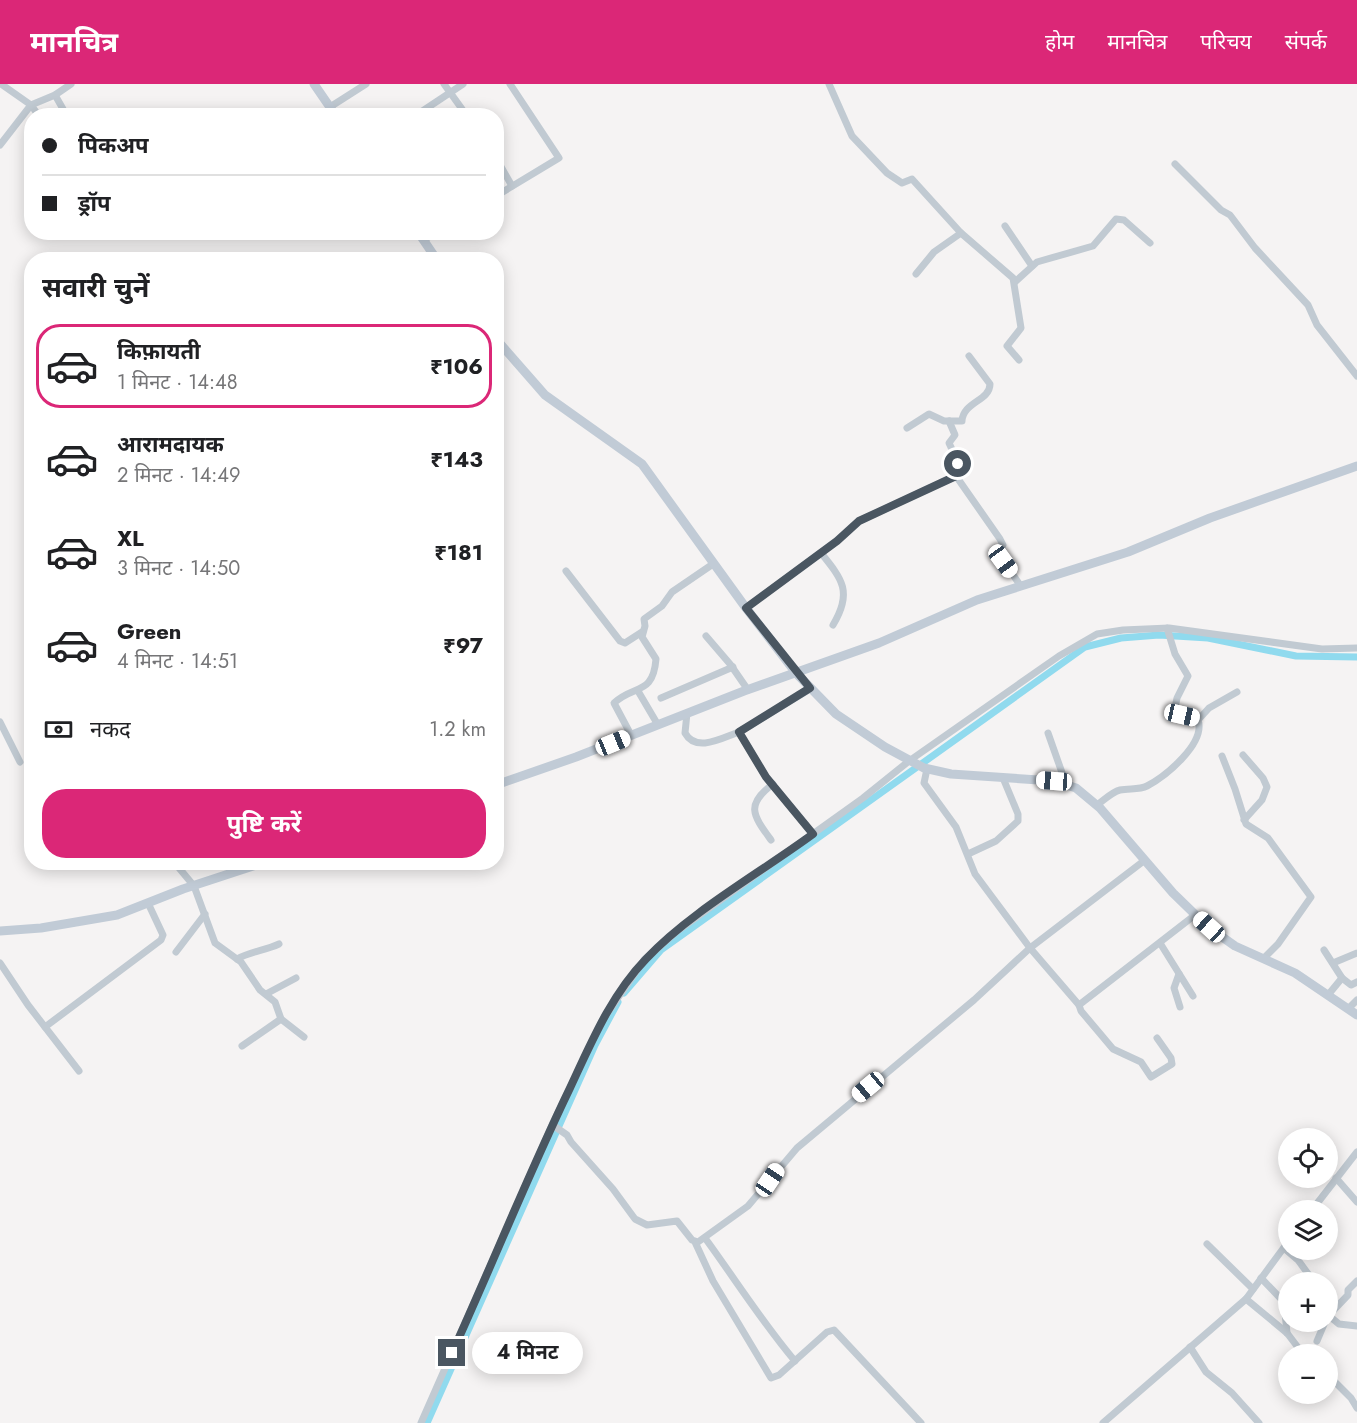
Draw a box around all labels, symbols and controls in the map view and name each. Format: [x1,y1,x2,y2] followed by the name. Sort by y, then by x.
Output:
[30,22,118,63] text: मानचित्र
[1045,27,1074,57] text: होम
[1107,27,1167,57] text: मानचित्र
[1200,27,1252,57] text: परिचय
[1285,27,1327,57] text: संपर्क
[78,129,149,161] text: पिकअप
[78,187,111,219] text: ड्रॉप
[42,268,149,307] text: सवारी चुनें
[117,335,201,367] text: किफ़ायती
[45,339,99,393] icon: car
[430,350,483,382] text: ₹106
[117,368,238,397] text: 1 मिनट · 14:48
[117,428,224,460] text: आरामदायक
[45,432,99,486] icon: car
[430,443,483,475] text: ₹143
[944,450,971,477] route start
[117,461,241,490] text: 2 मिनट · 14:49
[117,522,144,554] text: XL
[45,525,99,579] icon: car
[434,536,483,568] text: ₹181
[985,541,1021,581] car
[117,554,240,583] text: 3 मिनट · 14:50
[117,615,181,647] text: Green
[45,618,99,672] icon: car
[443,629,483,661] text: ₹97
[117,647,238,676] text: 4 मिनट · 14:51
[1162,702,1202,728] car
[42,713,75,746] icon: cash
[90,713,131,745] text: नकद
[429,715,486,744] text: 1.2 km
[593,728,633,758] car
[1035,771,1073,791] car
[42,789,486,858] button: पुष्टि करें
[1190,908,1228,946] car
[848,1069,888,1105] car
[1278,1128,1338,1404] map controls
[1278,1128,1338,1188] button: locate
[752,1160,788,1200] car
[1278,1200,1338,1260] button: layers
[1278,1272,1338,1332] button: +
[473,1332,584,1374] callout: 4 मिनट
[497,1338,558,1367] text: 4 मिनट
[438,1339,465,1366] route end
[1278,1344,1338,1404] button: −

